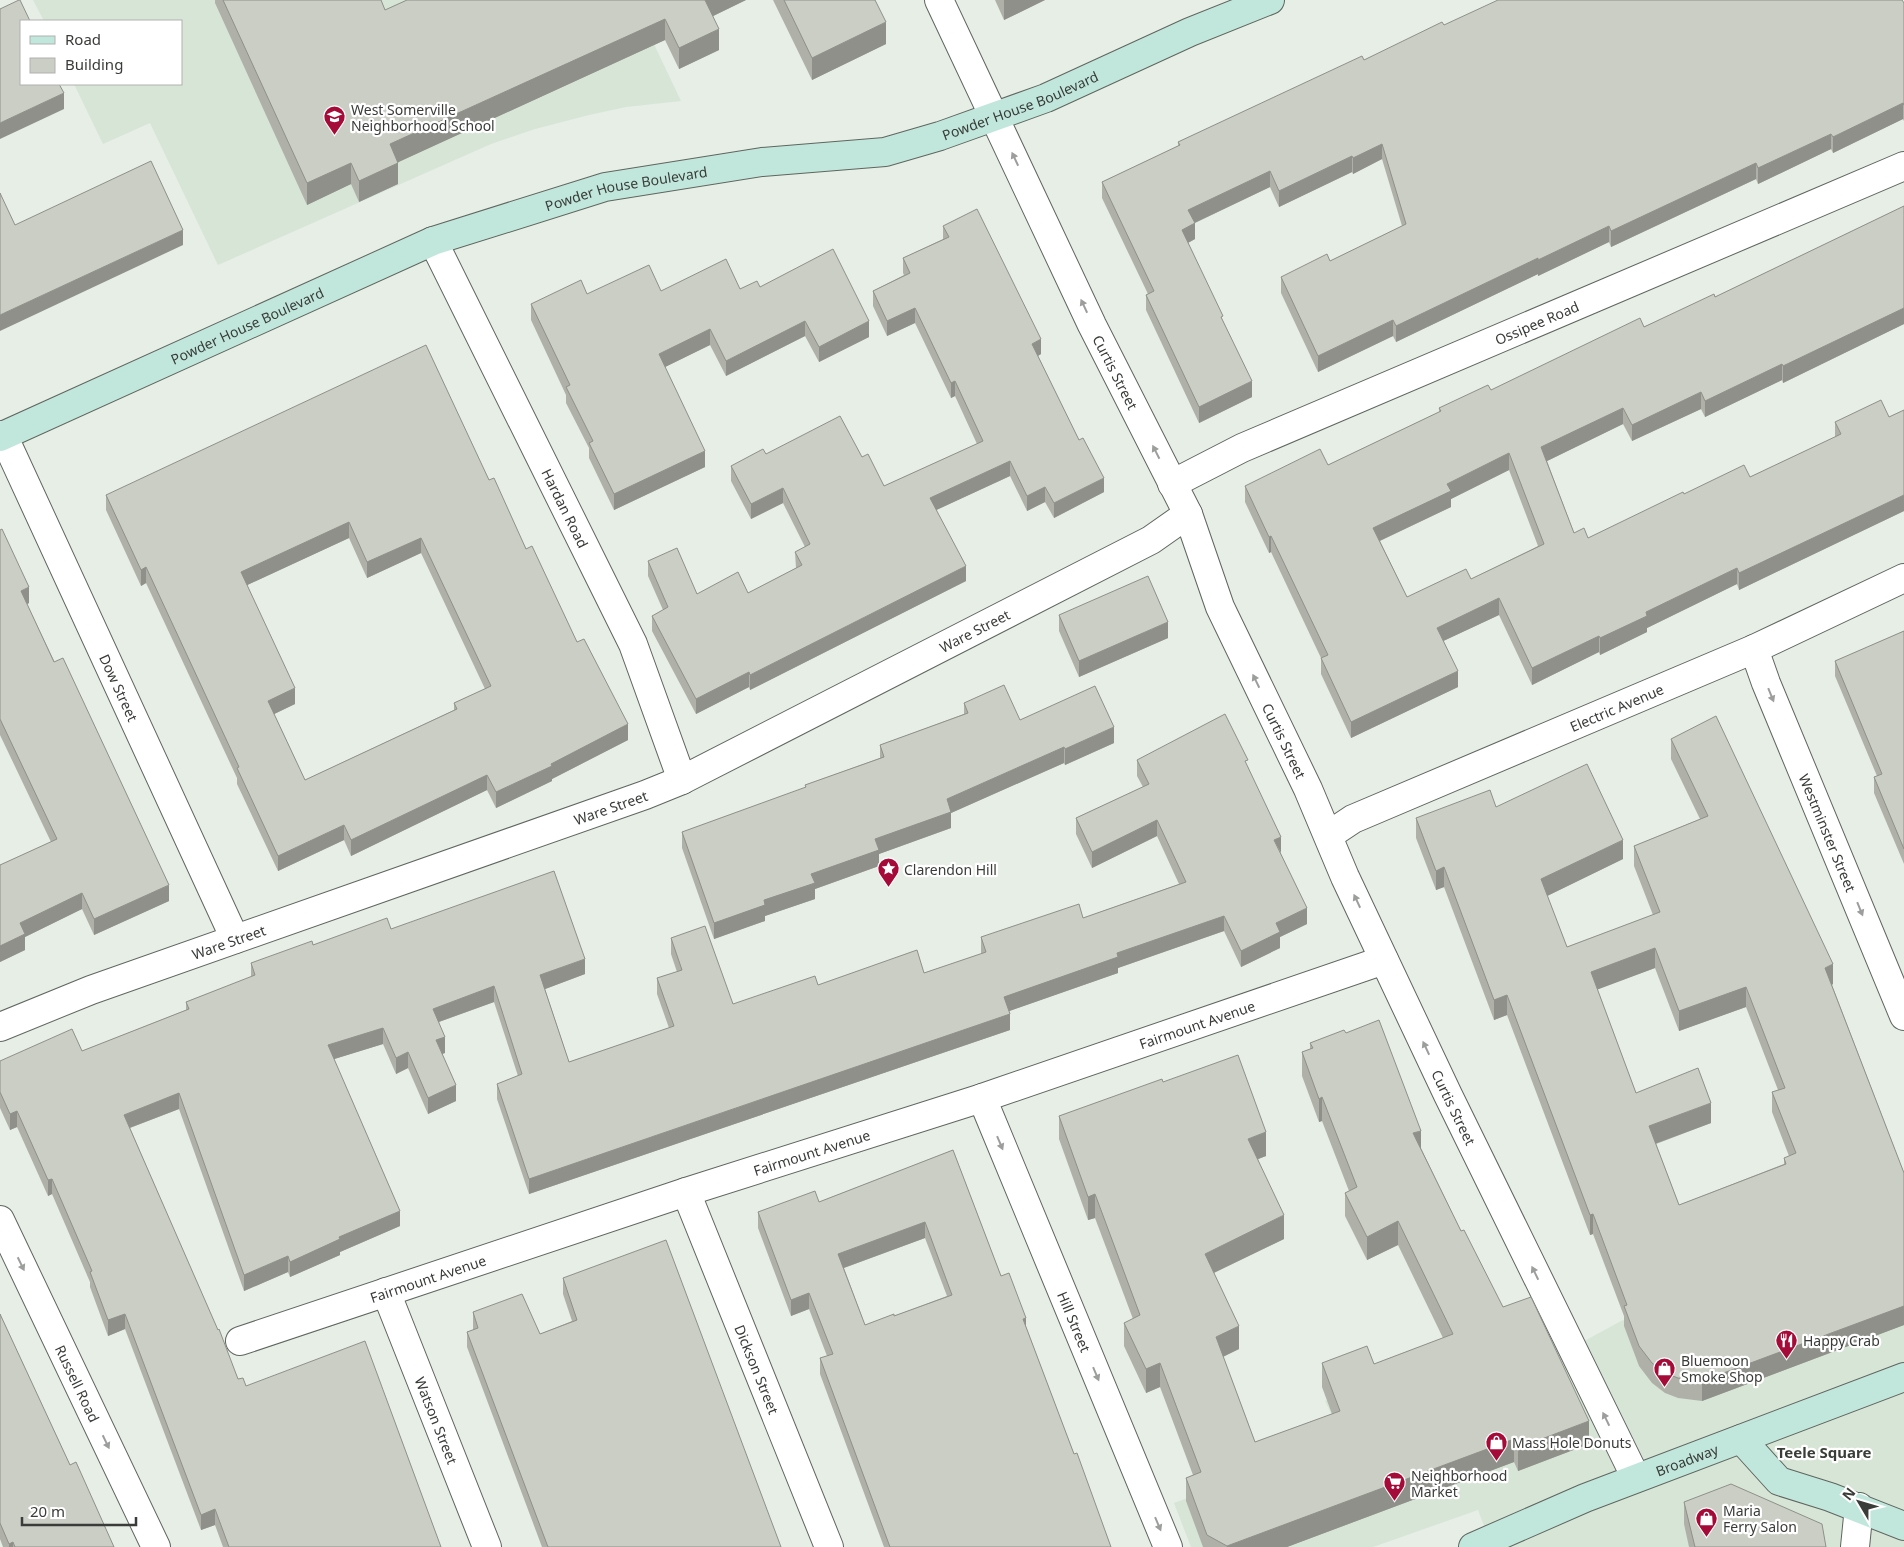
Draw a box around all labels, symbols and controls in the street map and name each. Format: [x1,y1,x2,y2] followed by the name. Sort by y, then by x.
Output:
[20,20,182,85] legend
[65,29,101,49] text: Road
[65,54,123,74] text: Building
[939,66,1101,144] street label: Powder House Boulevard
[351,100,495,135] place label: West Somerville Neighborhood School
[323,105,347,136] school or university icon: West Somerville Neighborhood School
[1011,152,1019,166] one-way arrow
[542,161,709,215] street label: Powder House Boulevard
[167,282,326,368] street label: Powder House Boulevard
[1492,296,1582,349] street label: Ossipee Road
[1079,299,1087,313] one-way arrow
[1089,331,1143,413] street label: Curtis Street
[1152,445,1160,459] one-way arrow
[538,465,593,551] street label: Hardan Road
[936,604,1013,656] street label: Ware Street
[96,651,143,724] street label: Dow Street
[1251,674,1259,688] one-way arrow
[1567,679,1666,736] street label: Electric Avenue
[1768,687,1775,702] one-way arrow
[1258,700,1311,781] street label: Curtis Street
[1795,771,1861,894] street label: Westminster Street
[571,785,650,829] street label: Ware Street
[876,857,900,888] place icon: Clarendon Hill
[904,860,997,879] place label: Clarendon Hill
[1353,894,1361,908] one-way arrow
[1856,902,1864,917] one-way arrow
[189,920,268,963] street label: Ware Street
[1136,996,1257,1053] street label: Fairmount Avenue
[1421,1041,1429,1055] one-way arrow
[1428,1067,1481,1148] street label: Curtis Street
[751,1125,872,1180] street label: Fairmount Avenue
[996,1136,1004,1151] one-way arrow
[367,1250,488,1306] street label: Fairmount Avenue
[17,1257,25,1271] one-way arrow
[1531,1266,1539,1280] one-way arrow
[1054,1288,1096,1355] street label: Hill Street
[731,1322,784,1417] street label: Dickson Street
[1775,1328,1799,1359] restaurant icon: Happy Crab
[1803,1331,1880,1350] place label: Happy Crab
[51,1342,104,1425] street label: Russell Road
[1681,1351,1763,1386] place label: Bluemoon Smoke Shop
[1653,1356,1677,1387] shop icon: Bluemoon Smoke Shop
[1092,1367,1100,1381] one-way arrow
[411,1374,463,1467] street label: Watson Street
[1602,1412,1610,1426] one-way arrow
[1484,1430,1508,1461] shop icon: Mass Hole Donuts
[1512,1433,1632,1452] place label: Mass Hole Donuts
[102,1435,110,1449] one-way arrow
[1653,1439,1722,1480] street label: Broadway
[1777,1442,1871,1462] district label: Teele Square
[1411,1466,1507,1501] place label: Neighborhood Market
[1383,1471,1407,1502] supermarket icon: Neighborhood Market
[1834,1477,1884,1527] north arrow
[1837,1483,1859,1504] text: N
[22,1494,136,1526] scale bar
[30,1501,65,1521] text: 20 m
[1723,1501,1797,1536] place label: Maria Ferry Salon
[1695,1506,1719,1537] shop icon: Maria Ferry Salon
[1154,1517,1162,1532] one-way arrow

